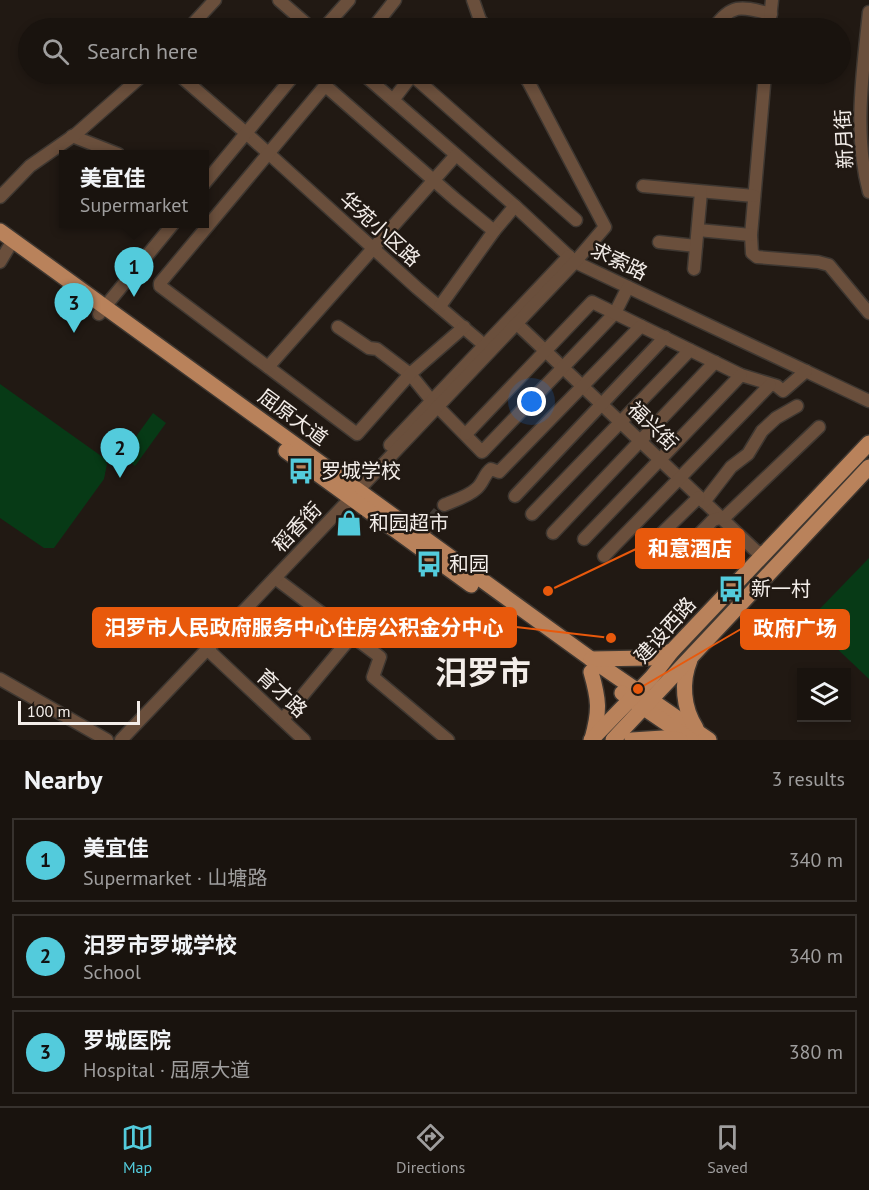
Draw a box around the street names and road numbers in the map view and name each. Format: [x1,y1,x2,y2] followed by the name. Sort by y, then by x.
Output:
[829,108,859,170] street label: 新月街
[334,186,426,272] street label: 华苑小区路
[586,236,652,286] street label: 求索路
[253,383,333,451] street label: 屈原大道
[622,396,684,456] street label: 福兴街
[267,496,327,558] street label: 稻香街
[629,592,701,668] street label: 建设西路
[251,663,313,723] street label: 育才路

